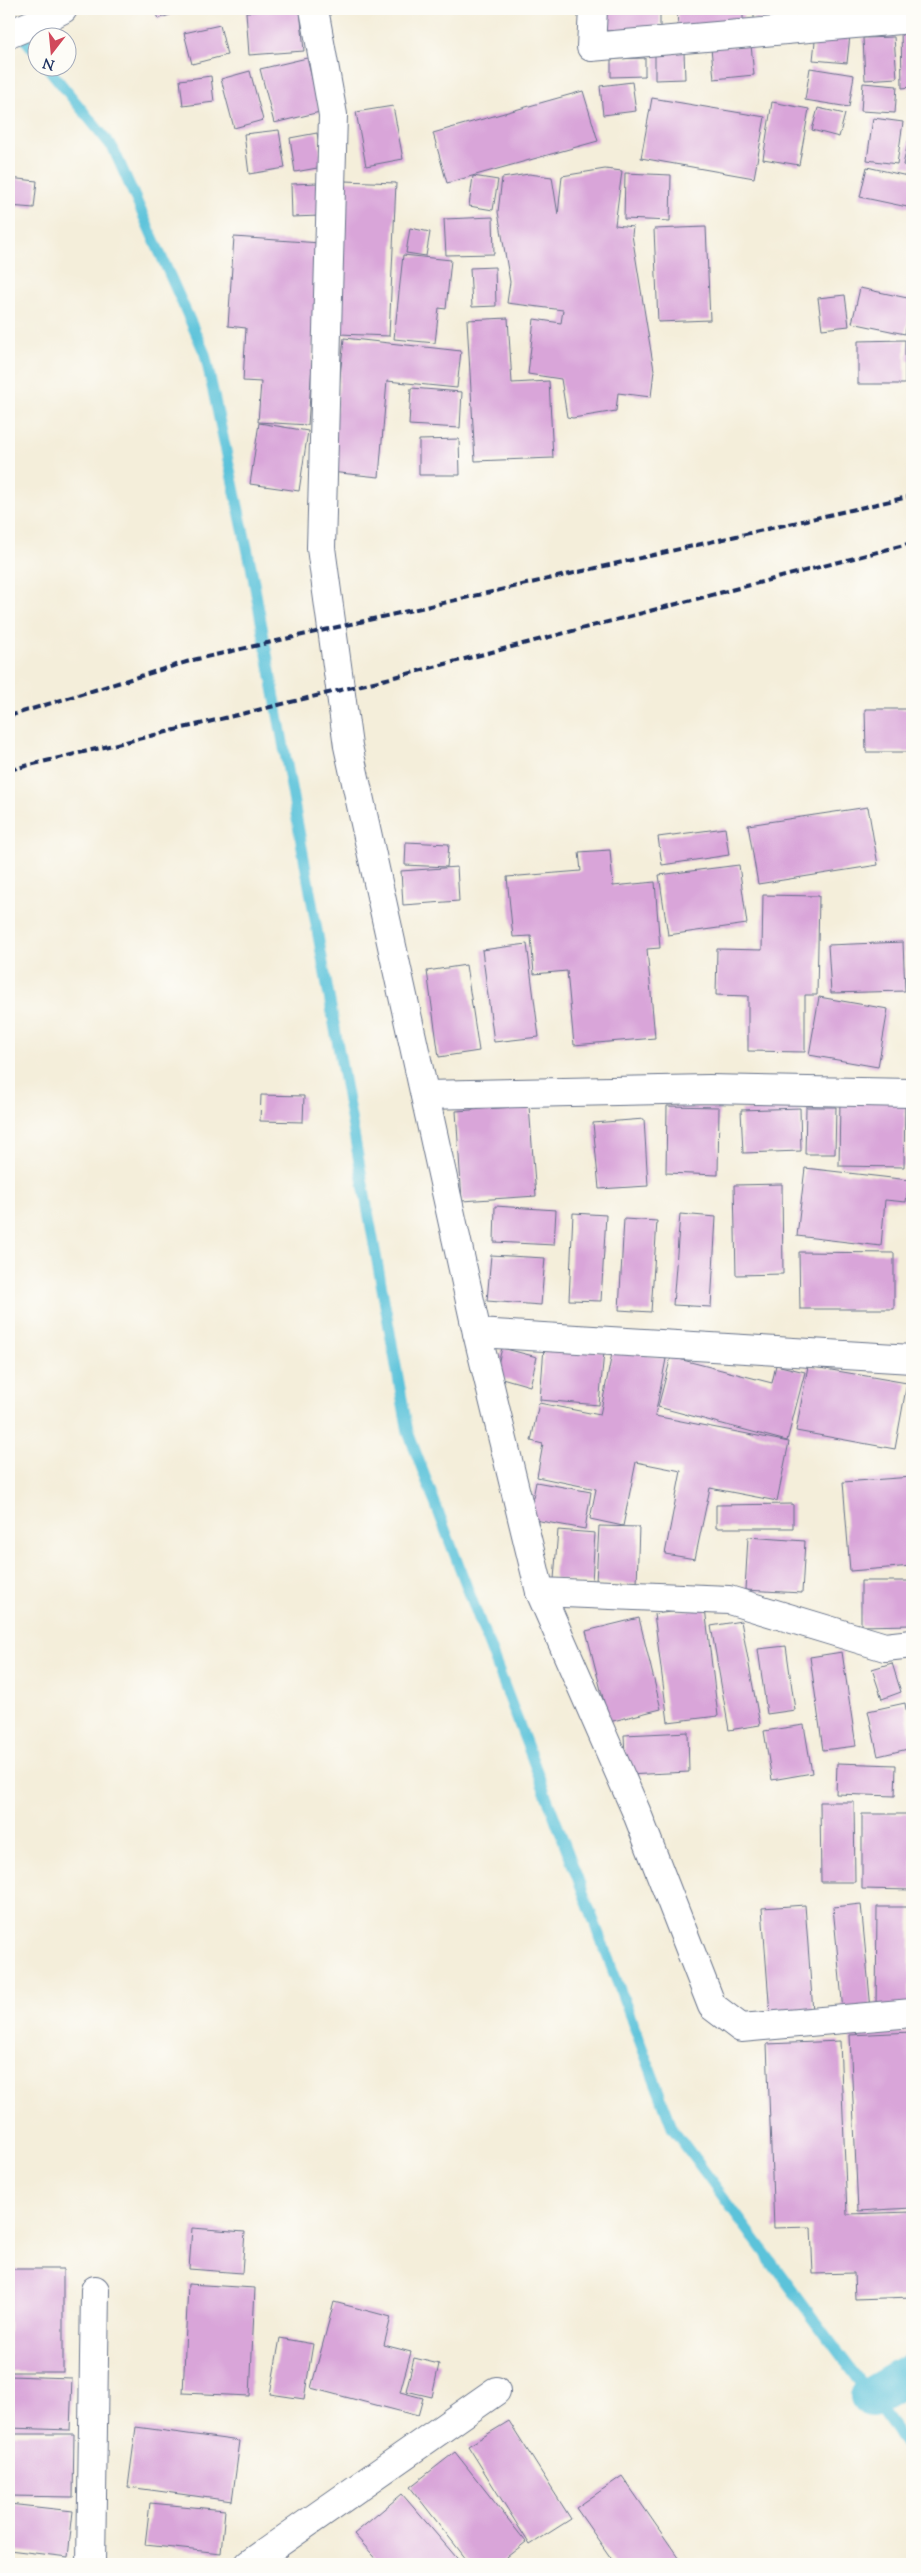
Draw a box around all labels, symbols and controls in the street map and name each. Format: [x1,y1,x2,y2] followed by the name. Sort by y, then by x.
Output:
[28,28,78,78] north arrow
[41,51,57,74] text: N

